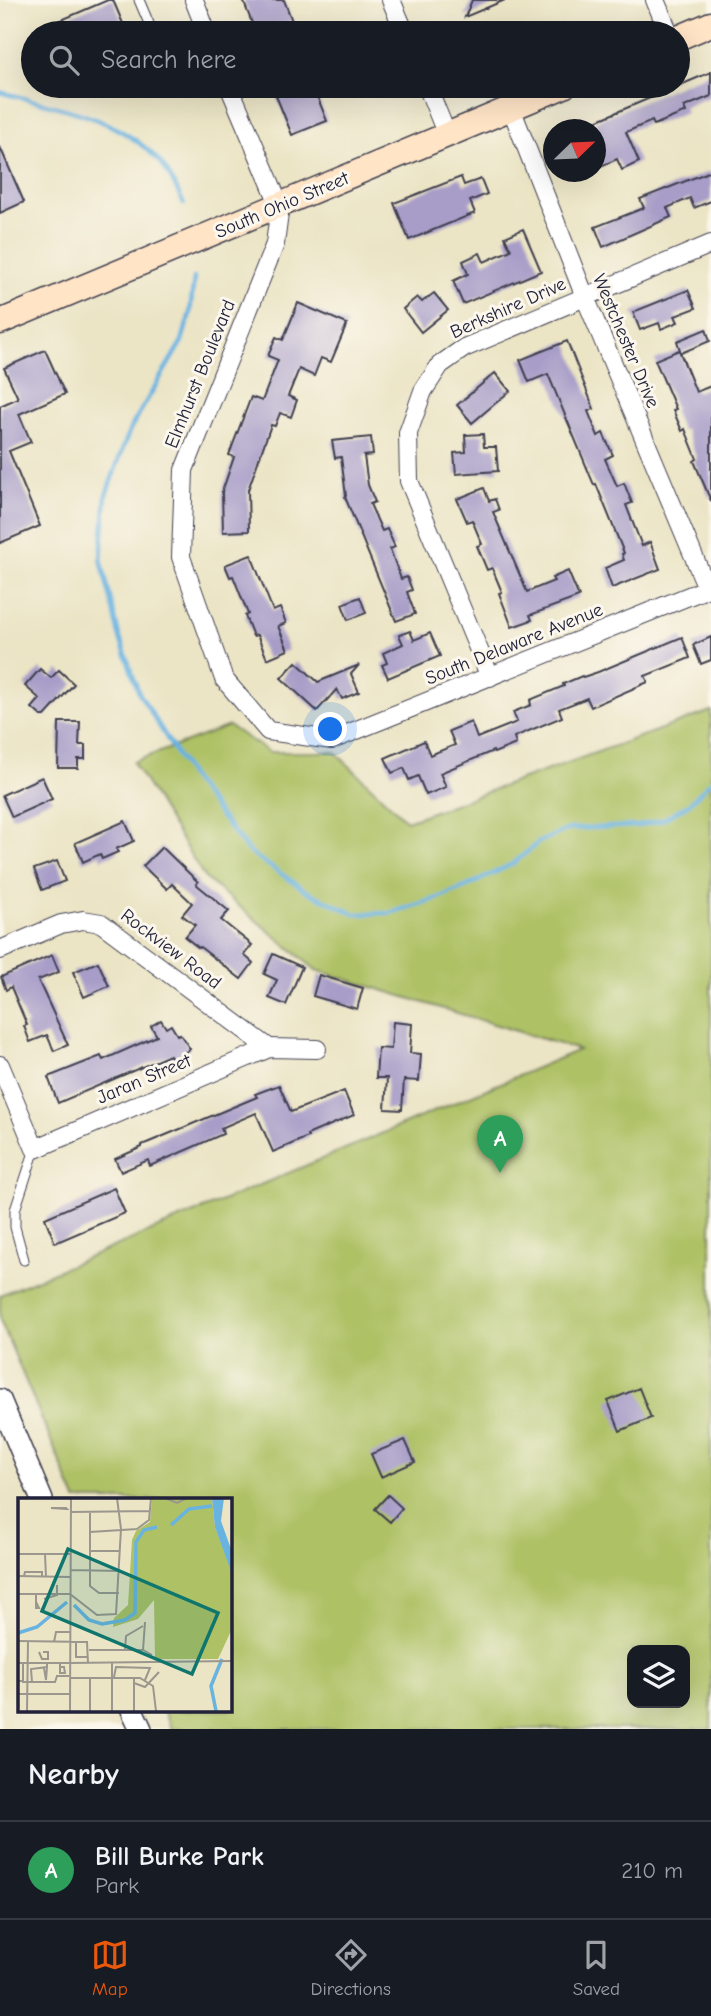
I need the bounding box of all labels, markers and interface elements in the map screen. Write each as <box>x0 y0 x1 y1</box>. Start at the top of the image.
search box <box>21 21 690 98</box>
icon: search <box>45 41 83 79</box>
text: Search here <box>101 45 236 75</box>
north arrow <box>543 119 606 182</box>
street label: South Ohio Street <box>212 167 353 243</box>
street label: Westchester Drive <box>588 271 664 411</box>
street label: Berkshire Drive <box>447 273 569 343</box>
street label: Elmhurst Boulevard <box>160 297 240 451</box>
street label: South Delaware Avenue <box>422 598 606 690</box>
your location <box>313 712 347 746</box>
street label: Rockview Road <box>116 904 226 994</box>
street label: Jaran Street <box>94 1049 195 1109</box>
pin: A <box>477 1115 523 1173</box>
inset map <box>18 1498 231 1712</box>
map controls <box>627 1645 690 1708</box>
button: layers <box>627 1645 690 1708</box>
text: Nearby <box>28 1757 119 1792</box>
text: Bill Burke Park <box>95 1842 264 1872</box>
text: A <box>45 1857 57 1884</box>
text: 210 m <box>621 1857 683 1884</box>
text: Park <box>95 1872 139 1899</box>
tab: Map <box>91 1936 129 2000</box>
tab: Directions <box>311 1936 391 2000</box>
tab: Saved <box>573 1936 620 2000</box>

